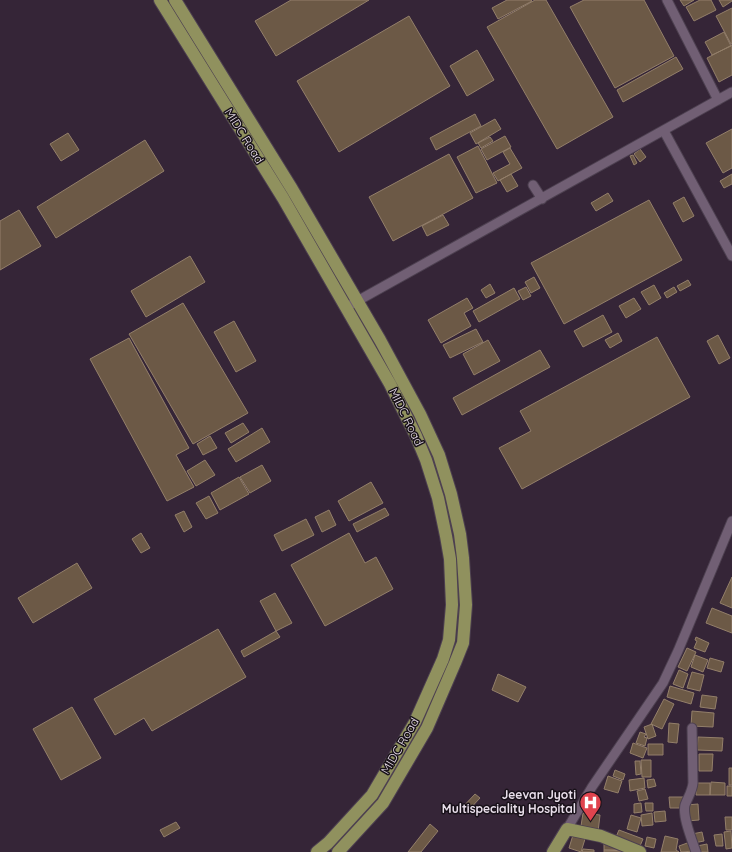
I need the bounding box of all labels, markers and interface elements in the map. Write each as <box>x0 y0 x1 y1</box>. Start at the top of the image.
street label: MIDC Road <box>222 105 267 166</box>
street label: MIDC Road <box>386 385 427 448</box>
street label: MIDC Road <box>377 715 422 777</box>
place label: Jeevan Jyoti Multispeciality Hospital <box>442 787 576 816</box>
hospital icon: Jeevan Jyoti Multispeciality Hospital <box>578 789 604 822</box>

